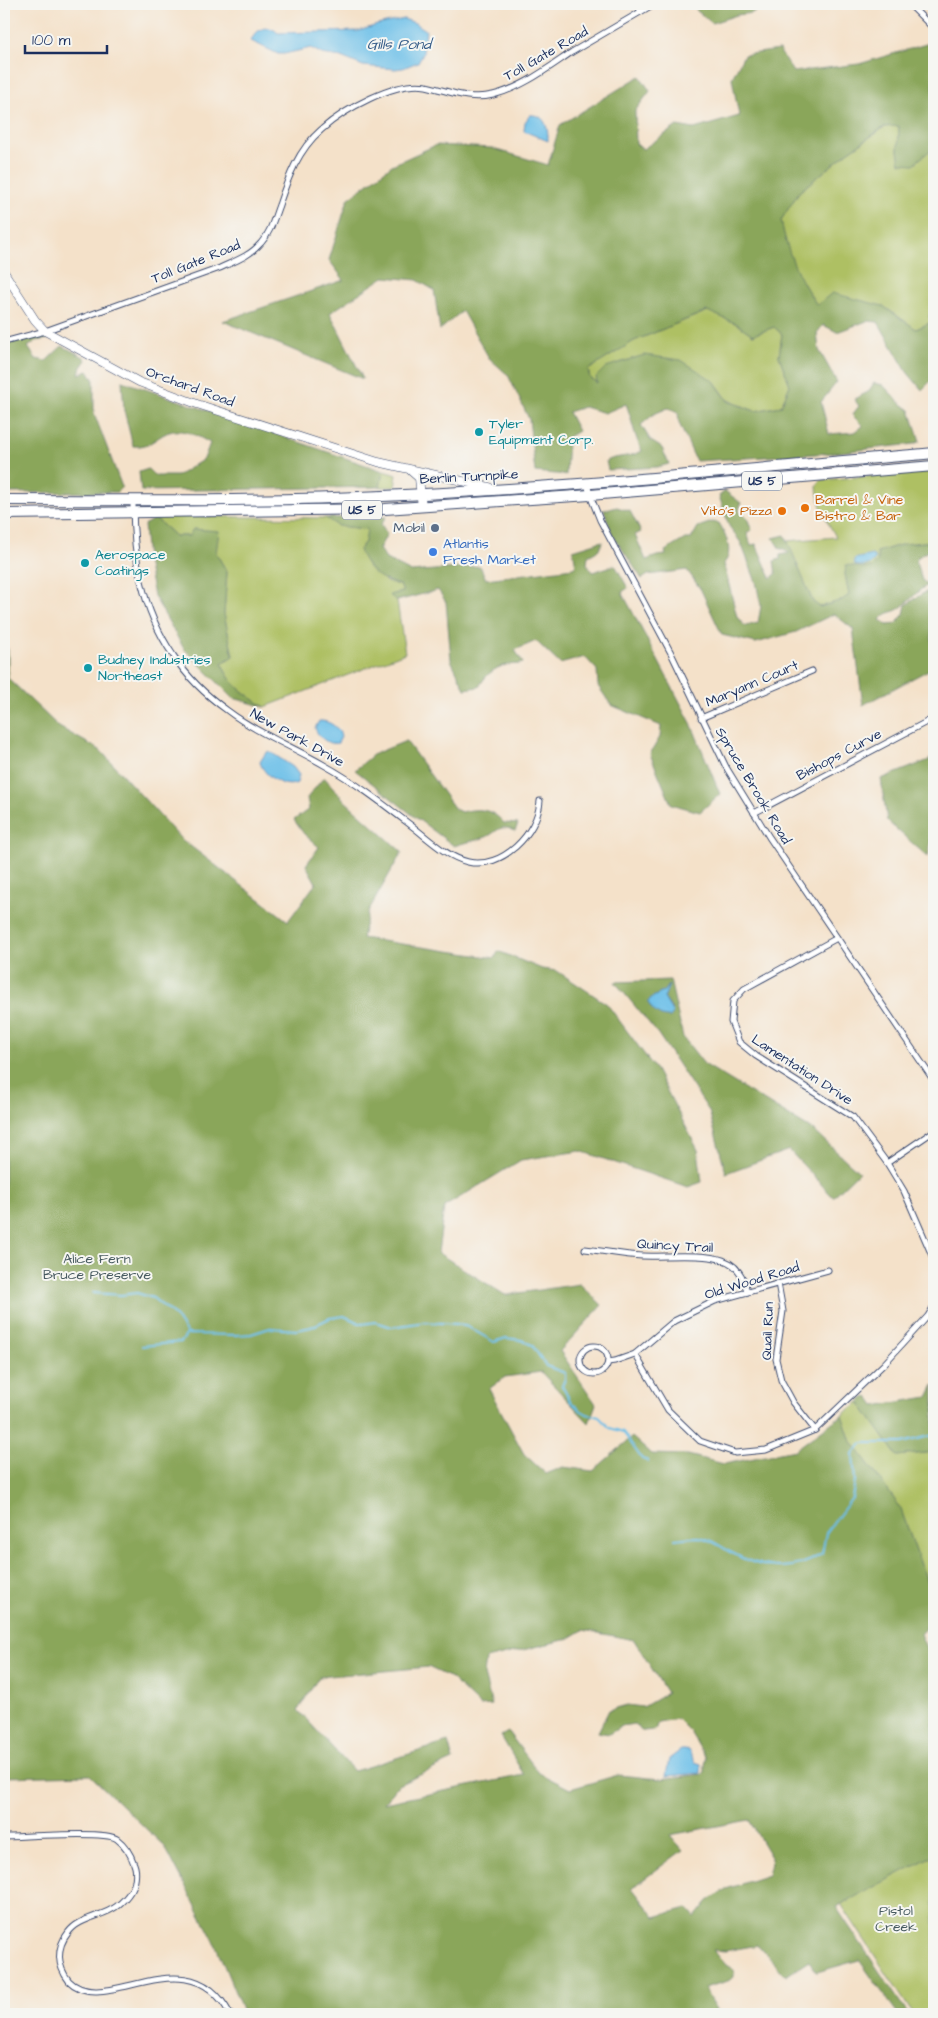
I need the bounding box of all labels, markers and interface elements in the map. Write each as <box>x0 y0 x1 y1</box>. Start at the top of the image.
scale bar <box>25 22 108 54</box>
street label: Toll Gate Road <box>500 22 592 86</box>
text: 100 m <box>32 30 71 51</box>
water label: Gills Pond <box>367 34 434 55</box>
street label: Toll Gate Road <box>148 235 244 289</box>
street label: Orchard Road <box>143 362 237 412</box>
place label: Tyler Equipment Corp. <box>489 414 594 450</box>
marker: Tyler Equipment Corp. <box>473 426 485 438</box>
street label: Berlin Turnpike <box>419 464 519 490</box>
road number: US 5 <box>742 472 782 491</box>
place label: Barrel & Vine Bistro & Bar <box>815 490 904 526</box>
road number: US 5 <box>342 500 382 520</box>
place label: Vito's Pizza <box>701 501 772 521</box>
marker: Barrel & Vine Bistro & Bar <box>799 502 811 514</box>
marker: Vito's Pizza <box>776 505 788 517</box>
place label: Mobil <box>393 518 425 538</box>
marker: Mobil <box>429 522 441 534</box>
place label: Atlantis Fresh Market <box>443 534 536 570</box>
place label: Aerospace Coatings <box>95 545 166 581</box>
marker: Atlantis Fresh Market <box>427 546 439 558</box>
marker: Aerospace Coatings <box>79 557 91 569</box>
place label: Budney Industries Northeast <box>98 650 211 686</box>
street label: Maryann Court <box>702 655 802 713</box>
marker: Budney Industries Northeast <box>82 662 94 674</box>
street label: New Park Drive <box>246 704 348 772</box>
street label: Spruce Brook Road <box>710 724 796 848</box>
street label: Bishops Curve <box>793 724 886 786</box>
street label: Lamentation Drive <box>747 1030 857 1111</box>
street label: Quincy Trail <box>636 1234 714 1258</box>
park label: Alice Fern Bruce Preserve <box>43 1249 152 1285</box>
street label: Old Wood Road <box>702 1257 802 1305</box>
street label: Quail Run <box>757 1302 779 1360</box>
park label: Pistol Creek <box>875 1901 917 1937</box>

